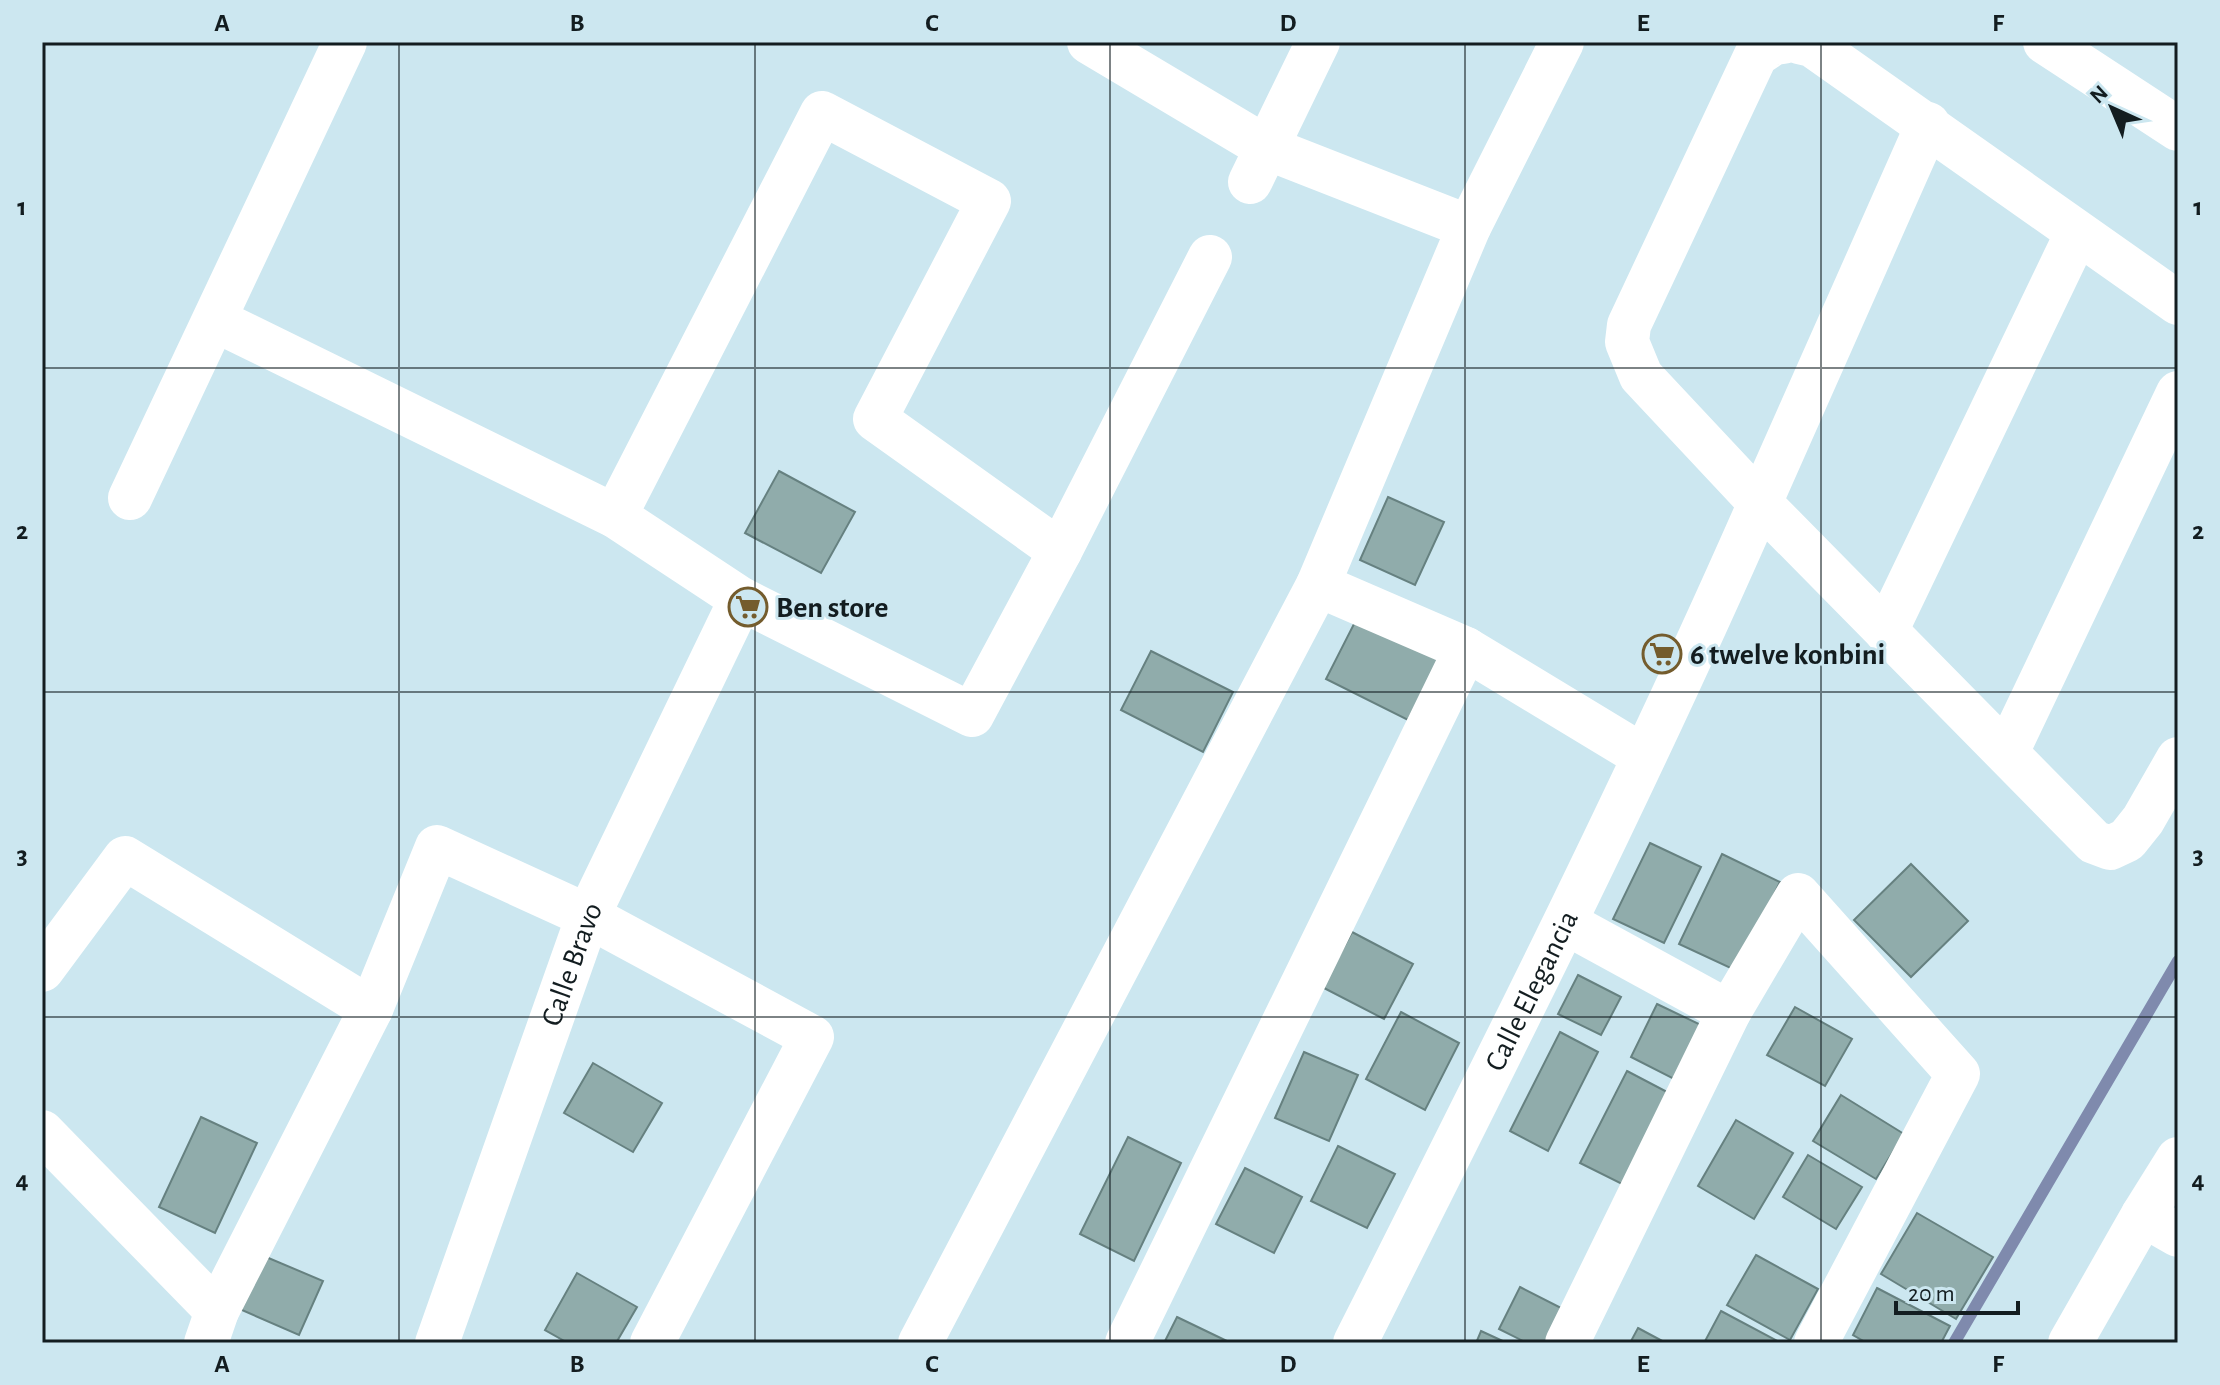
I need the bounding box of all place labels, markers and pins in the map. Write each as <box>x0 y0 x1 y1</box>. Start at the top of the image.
supermarket icon: Ben store <box>727 586 769 628</box>
place label: Ben store <box>776 593 888 623</box>
supermarket icon: 6 twelve konbini <box>1641 633 1683 675</box>
place label: 6 twelve konbini <box>1690 640 1885 670</box>

